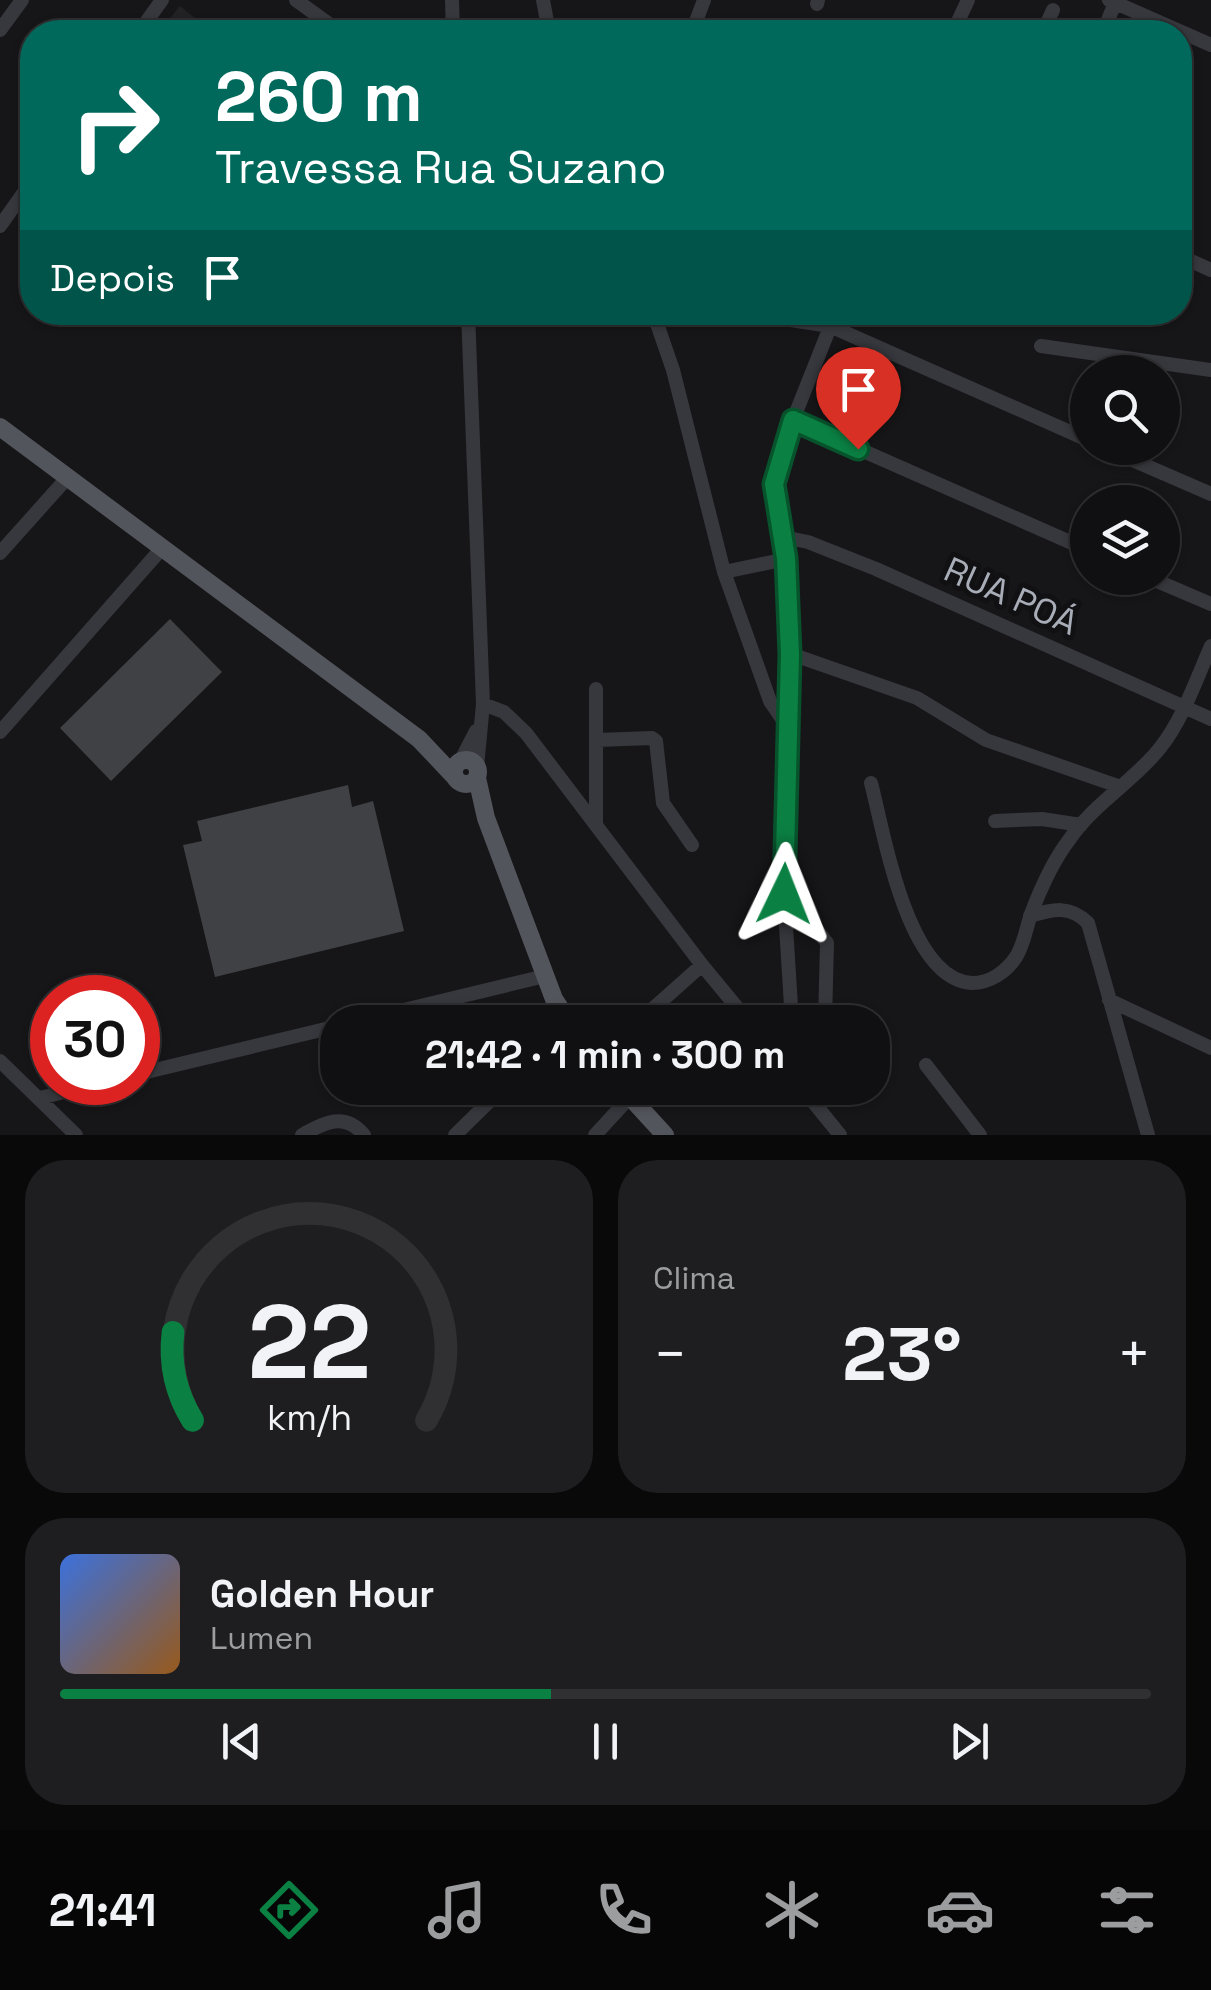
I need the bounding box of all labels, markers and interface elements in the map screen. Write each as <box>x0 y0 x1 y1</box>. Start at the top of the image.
text: 260 m <box>215 52 423 141</box>
icon: right <box>50 60 180 190</box>
text: Travessa Rua Suzano <box>215 139 667 196</box>
icon: arrive <box>195 250 250 305</box>
text: Depois <box>50 254 175 302</box>
pin <box>816 347 901 450</box>
map controls <box>1070 355 1180 595</box>
button: search <box>1070 355 1180 465</box>
icon: arrive <box>831 362 886 417</box>
button: layers <box>1070 485 1180 595</box>
street label: RUA POÁ <box>937 547 1085 645</box>
position arrow <box>732 842 836 946</box>
speed limit sign: 30 <box>30 975 160 1105</box>
text: 21:42 · 1 min · 300 m <box>425 1031 785 1079</box>
text: Clima <box>653 1258 735 1298</box>
text: 22 <box>247 1276 371 1408</box>
text: 23° <box>842 1306 962 1402</box>
text: − <box>653 1319 687 1389</box>
text: + <box>1117 1319 1151 1389</box>
text: km/h <box>266 1395 352 1440</box>
text: Golden Hour <box>210 1570 434 1618</box>
text: Lumen <box>210 1618 313 1658</box>
icon: previous <box>214 1714 269 1769</box>
icon: pause <box>578 1714 633 1769</box>
icon: next <box>942 1714 997 1769</box>
icon: directions <box>254 1875 324 1945</box>
icon: music <box>422 1875 492 1945</box>
icon: phone <box>589 1875 659 1945</box>
icon: climate <box>757 1875 827 1945</box>
icon: car <box>925 1875 995 1945</box>
icon: filters <box>1092 1875 1162 1945</box>
text: 21:41 <box>49 1882 157 1939</box>

